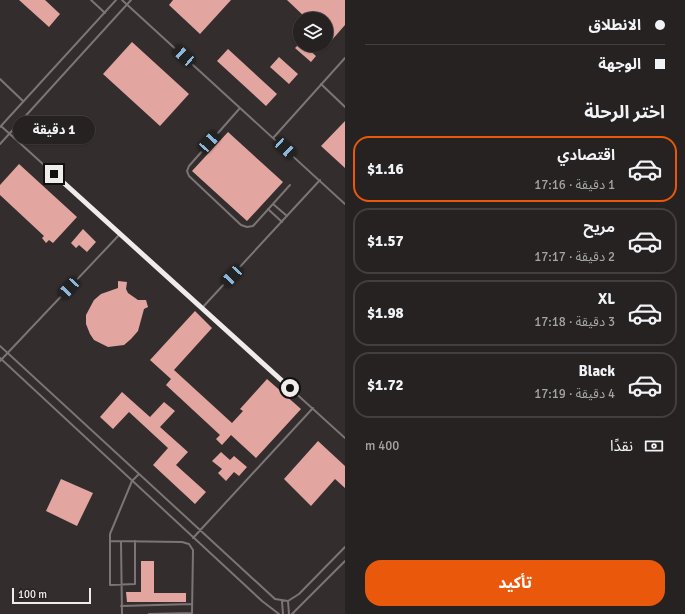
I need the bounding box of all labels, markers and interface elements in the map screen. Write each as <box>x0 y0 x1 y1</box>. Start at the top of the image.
map controls <box>293 12 333 52</box>
button: layers <box>293 12 333 52</box>
text: الانطلاق <box>589 16 641 34</box>
car <box>171 44 197 68</box>
text: الوجهة <box>598 55 641 73</box>
text: اختر الرحلة <box>584 101 665 123</box>
callout: 1 دقيقة <box>13 116 95 144</box>
text: 1 دقيقة <box>33 122 75 138</box>
car <box>197 129 221 155</box>
car <box>272 135 298 161</box>
text: اقتصادي <box>557 146 615 164</box>
icon: car <box>627 151 663 187</box>
text: $1.16 <box>367 160 404 178</box>
route end <box>45 165 63 183</box>
text: 1 دقيقة · 17:16 <box>534 177 615 193</box>
text: مريح <box>583 218 615 236</box>
icon: car <box>627 223 663 259</box>
text: $1.57 <box>367 232 404 250</box>
text: 2 دقيقة · 17:17 <box>534 249 615 265</box>
car <box>219 263 245 289</box>
car <box>56 275 82 301</box>
text: XL <box>598 290 615 308</box>
icon: car <box>627 295 663 331</box>
text: $1.98 <box>367 304 404 322</box>
text: 3 دقيقة · 17:18 <box>534 314 615 330</box>
text: Black <box>578 362 615 380</box>
icon: car <box>627 367 663 403</box>
text: $1.72 <box>367 376 404 394</box>
route start <box>281 379 299 397</box>
text: 4 دقيقة · 17:19 <box>534 386 615 402</box>
icon: cash <box>643 435 665 457</box>
text: نقدًا <box>610 437 633 455</box>
text: 400 m <box>365 438 399 454</box>
button: تأكيد <box>365 560 665 606</box>
scale bar <box>12 586 91 605</box>
text: 100 m <box>18 588 47 601</box>

